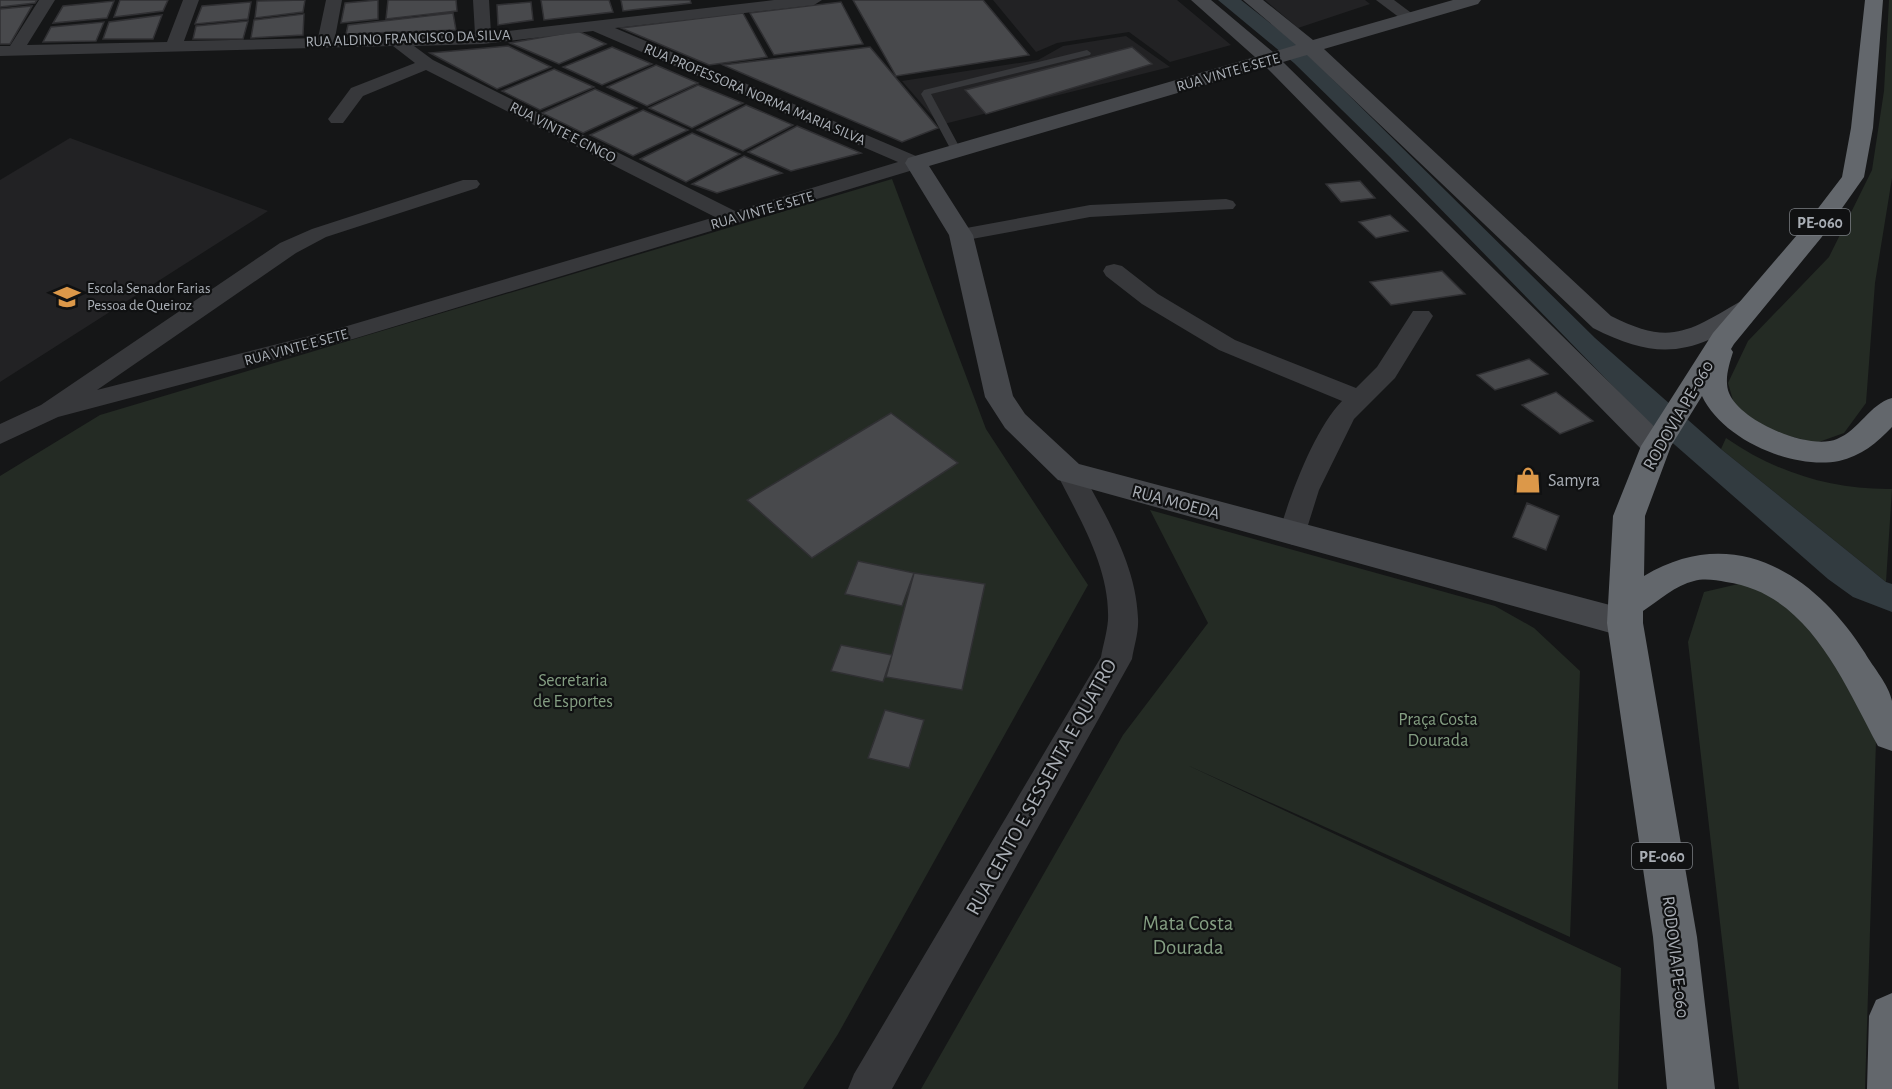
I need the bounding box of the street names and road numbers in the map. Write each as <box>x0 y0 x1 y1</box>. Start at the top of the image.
street label: RUA ALDINO FRANCISCO DA SILVA <box>305 27 511 50</box>
street label: RUA PROFESSORA NORMA MARIA SILVA <box>642 41 868 148</box>
street label: RUA VINTE E SETE <box>1175 51 1281 94</box>
street label: RUA VINTE E CINCO <box>507 99 618 166</box>
street label: RUA VINTE E SETE <box>709 189 815 232</box>
road number: PE-060 <box>1790 209 1850 235</box>
street label: RUA VINTE E SETE <box>243 326 349 369</box>
street label: RODOVIA PE-060 <box>1640 358 1717 473</box>
street label: RUA MOEDA <box>1130 483 1222 523</box>
street label: RUA CENTO E SESSENTA E QUATRO <box>962 656 1121 919</box>
road number: PE-060 <box>1632 843 1692 869</box>
street label: RODOVIA PE-060 <box>1659 895 1691 1019</box>

